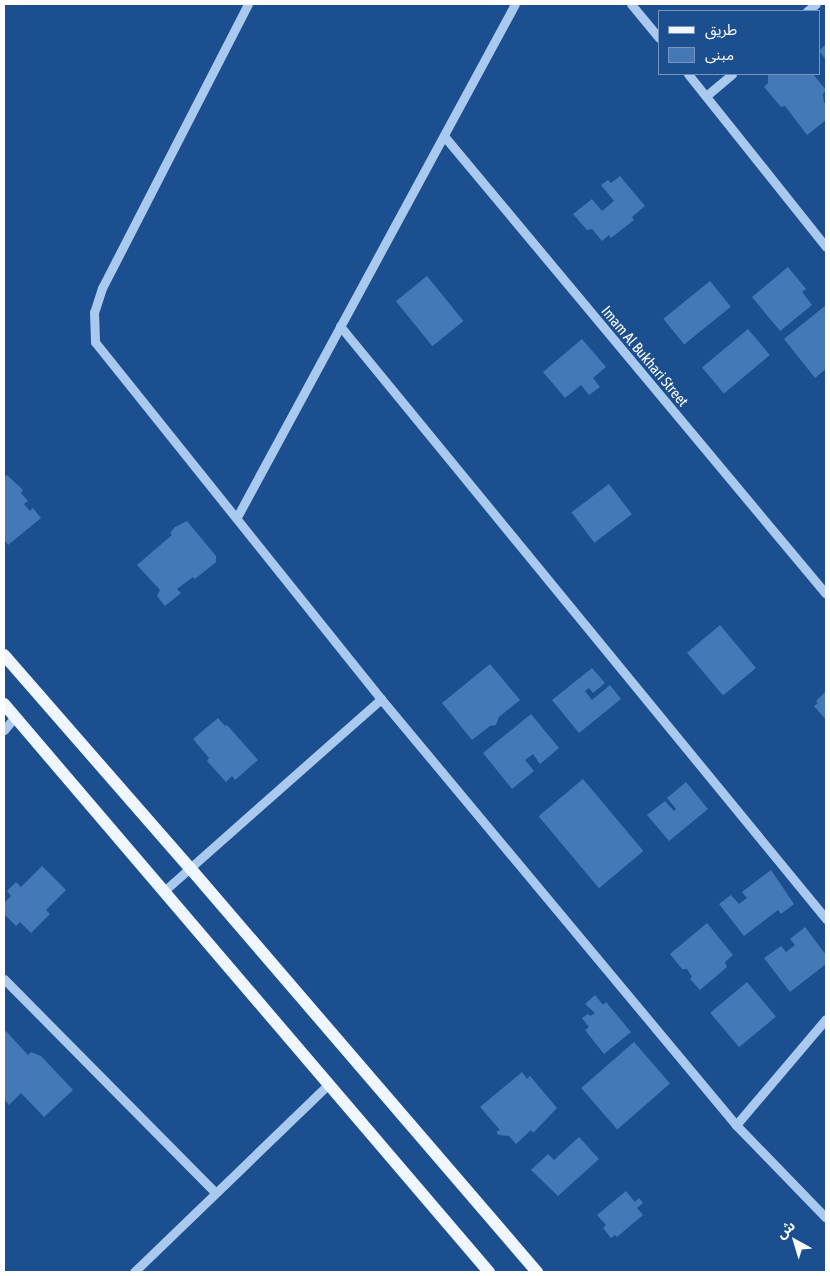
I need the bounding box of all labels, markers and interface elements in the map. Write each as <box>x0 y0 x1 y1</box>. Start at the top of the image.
legend <box>658 10 820 75</box>
text: طريق <box>705 21 737 38</box>
text: مبنى <box>705 46 734 63</box>
street label: Imam Al Bukhari Street <box>598 302 692 410</box>
north arrow <box>770 1216 820 1266</box>
text: ش <box>773 1217 798 1242</box>

